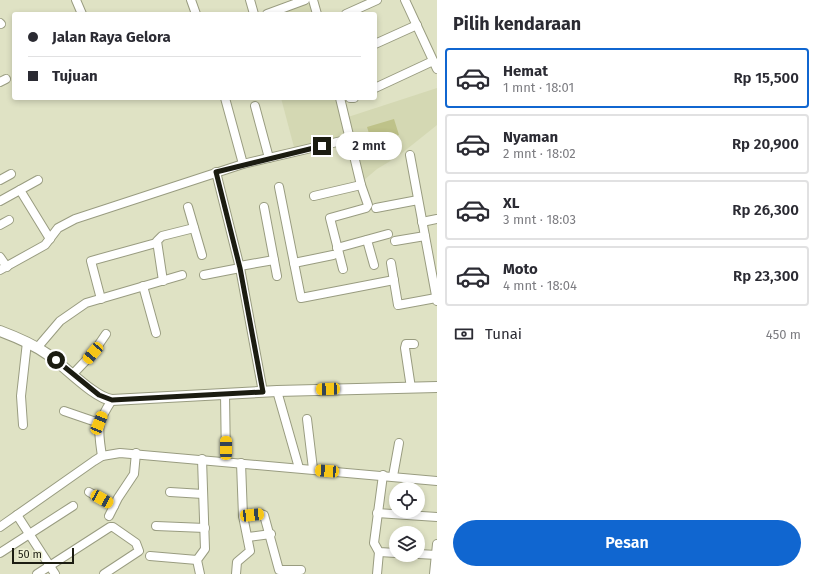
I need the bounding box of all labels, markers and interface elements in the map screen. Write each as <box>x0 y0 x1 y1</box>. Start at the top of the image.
text: Pilih kendaraan <box>453 13 581 35</box>
text: Jalan Raya Gelora <box>52 28 171 46</box>
icon: car <box>455 60 491 96</box>
text: Hemat <box>503 62 548 80</box>
text: Tujuan <box>52 67 98 85</box>
text: Rp 15,500 <box>733 69 799 87</box>
text: 1 mnt · 18:01 <box>503 80 574 95</box>
icon: car <box>455 126 491 162</box>
text: Nyaman <box>503 128 558 146</box>
callout: 2 mnt <box>336 132 402 160</box>
text: Rp 20,900 <box>732 135 799 153</box>
route end <box>313 137 331 155</box>
text: 2 mnt <box>352 138 386 153</box>
text: 2 mnt · 18:02 <box>503 146 576 161</box>
icon: car <box>455 192 491 228</box>
text: XL <box>503 194 519 212</box>
text: Rp 26,300 <box>732 201 799 219</box>
text: 3 mnt · 18:03 <box>503 212 576 227</box>
icon: car <box>455 258 491 294</box>
text: Moto <box>503 260 538 278</box>
text: Rp 23,300 <box>733 267 799 285</box>
text: 4 mnt · 18:04 <box>503 278 577 293</box>
icon: cash <box>453 323 475 345</box>
text: Tunai <box>485 325 522 343</box>
text: 450 m <box>766 327 801 342</box>
car <box>81 340 105 366</box>
route start <box>47 351 65 369</box>
car <box>316 383 340 395</box>
car <box>89 410 109 436</box>
car <box>220 436 232 460</box>
car <box>315 464 339 478</box>
map controls <box>389 482 425 562</box>
button: locate <box>389 482 425 518</box>
car <box>89 488 115 510</box>
car <box>239 508 265 522</box>
button: Pesan <box>453 520 801 566</box>
button: layers <box>389 526 425 562</box>
scale bar <box>12 546 74 565</box>
text: 50 m <box>18 548 42 561</box>

